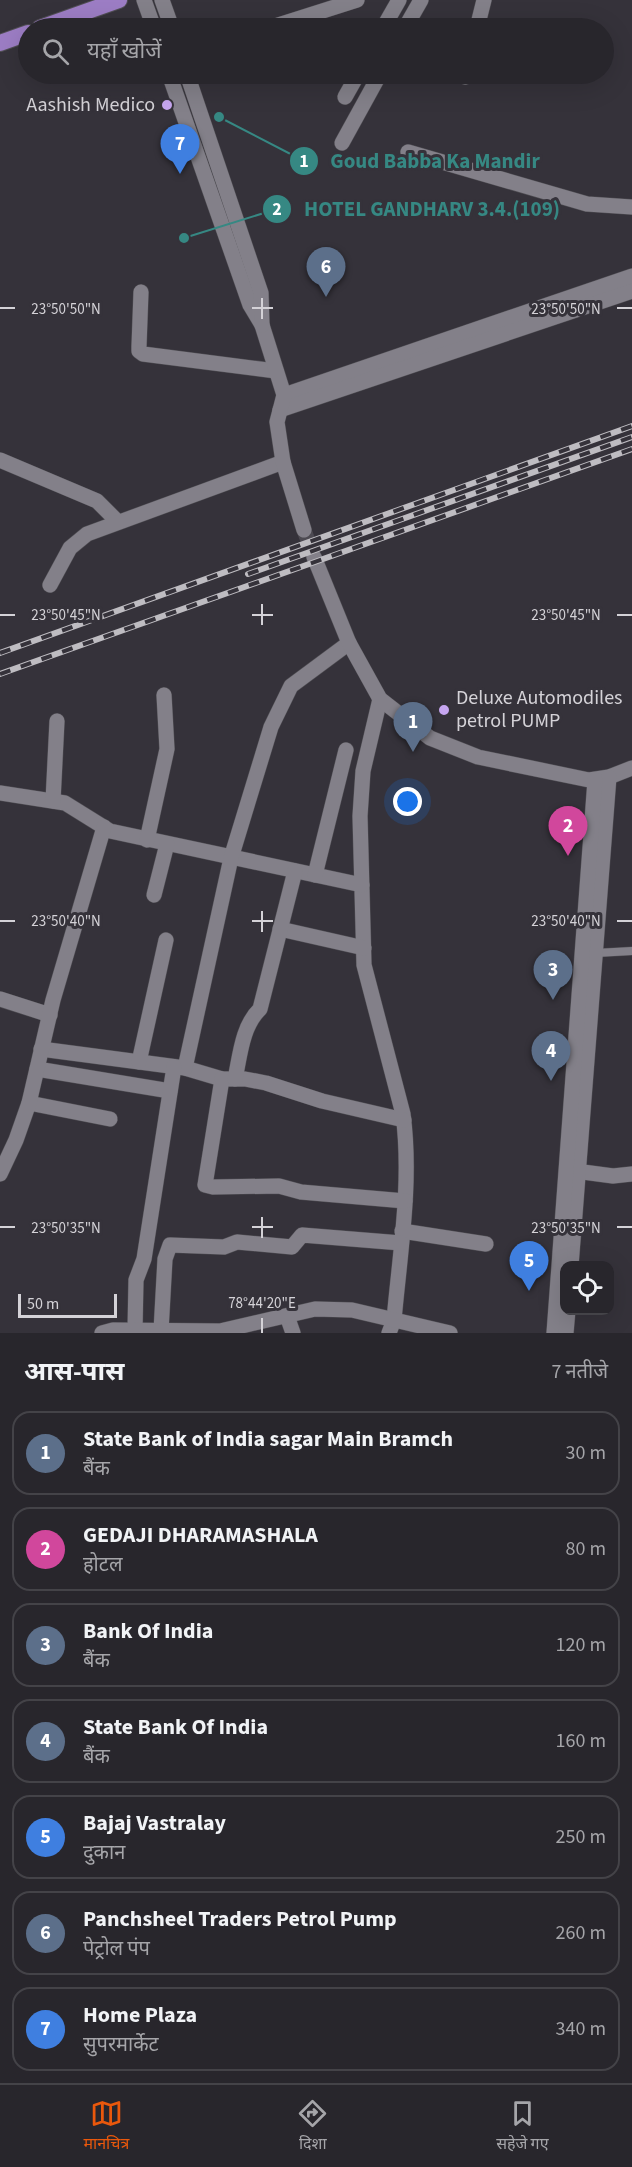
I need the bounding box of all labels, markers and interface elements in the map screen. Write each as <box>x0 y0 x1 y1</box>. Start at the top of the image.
search box <box>18 18 614 84</box>
icon: search <box>39 35 72 68</box>
text: यहाँ खोजें <box>87 35 162 67</box>
place label: Aashish Medico <box>26 91 155 119</box>
marker: Aashish Medico <box>160 98 174 112</box>
pin: 7 <box>160 124 200 174</box>
callout: Goud Babba Ka Mandir <box>289 141 552 180</box>
text: Goud Babba Ka Mandir <box>330 146 540 176</box>
text: 1 <box>299 149 309 174</box>
callout: HOTEL GANDHARV 3.4.(109) <box>262 190 572 229</box>
text: HOTEL GANDHARV 3.4.(109) <box>304 194 560 224</box>
text: 2 <box>272 197 282 222</box>
pin: 6 <box>306 248 346 297</box>
text: 23°50'50"N <box>31 299 101 320</box>
text: 23°50'50"N <box>531 299 601 320</box>
text: 23°50'45"N <box>31 605 101 626</box>
text: 23°50'45"N <box>531 605 601 626</box>
place label: Deluxe Automodiles petrol PUMP <box>456 684 622 735</box>
pin: 1 <box>394 702 432 752</box>
marker: Deluxe Automodiles petrol PUMP <box>437 703 451 717</box>
your location <box>393 787 422 816</box>
pin: 2 <box>548 806 588 856</box>
text: 23°50'40"N <box>31 911 101 932</box>
text: 23°50'40"N <box>531 911 601 932</box>
pin: 3 <box>534 950 572 1000</box>
pin: 4 <box>532 1032 570 1081</box>
text: 23°50'35"N <box>31 1218 101 1239</box>
text: 23°50'35"N <box>531 1218 601 1239</box>
pin: 5 <box>510 1242 548 1291</box>
map controls <box>560 1261 614 1315</box>
button: locate <box>560 1261 614 1315</box>
scale bar <box>18 1291 117 1318</box>
text: 50 m <box>27 1293 59 1315</box>
text: 78°44'20"E <box>228 1293 296 1314</box>
text: आस-पास <box>24 1353 124 1390</box>
text: 7 नतीजे <box>552 1358 608 1386</box>
text: State Bank of India sagar Main Bramch <box>83 1423 453 1455</box>
text: 1 <box>40 1439 51 1467</box>
text: 30 m <box>566 1439 606 1467</box>
text: बैंक <box>83 1455 110 1483</box>
text: GEDAJI DHARAMASHALA <box>83 1519 318 1551</box>
text: 2 <box>40 1535 51 1563</box>
text: 80 m <box>566 1535 606 1563</box>
text: होटल <box>83 1551 122 1579</box>
text: Bank Of India <box>83 1615 213 1647</box>
text: 3 <box>40 1631 51 1659</box>
text: 120 m <box>556 1631 606 1659</box>
text: बैंक <box>83 1647 110 1675</box>
text: State Bank Of India <box>83 1711 268 1743</box>
text: 4 <box>40 1727 51 1755</box>
text: 160 m <box>556 1727 606 1755</box>
text: बैंक <box>83 1743 110 1771</box>
text: Bajaj Vastralay <box>83 1807 226 1839</box>
text: 5 <box>40 1823 51 1851</box>
text: 250 m <box>556 1823 606 1851</box>
text: दुकान <box>83 1839 125 1867</box>
text: Panchsheel Traders Petrol Pump <box>83 1903 397 1935</box>
text: 6 <box>40 1919 51 1947</box>
text: 260 m <box>556 1919 606 1947</box>
text: पेट्रोल पंप <box>83 1935 150 1963</box>
text: Home Plaza <box>83 1999 197 2031</box>
text: 7 <box>40 2015 51 2043</box>
text: 340 m <box>556 2015 606 2043</box>
text: सुपरमार्केट <box>83 2031 159 2059</box>
tab: मानचित्र <box>84 2097 129 2156</box>
tab: दिशा <box>296 2097 329 2156</box>
tab: सहेजे गए <box>496 2097 548 2156</box>

